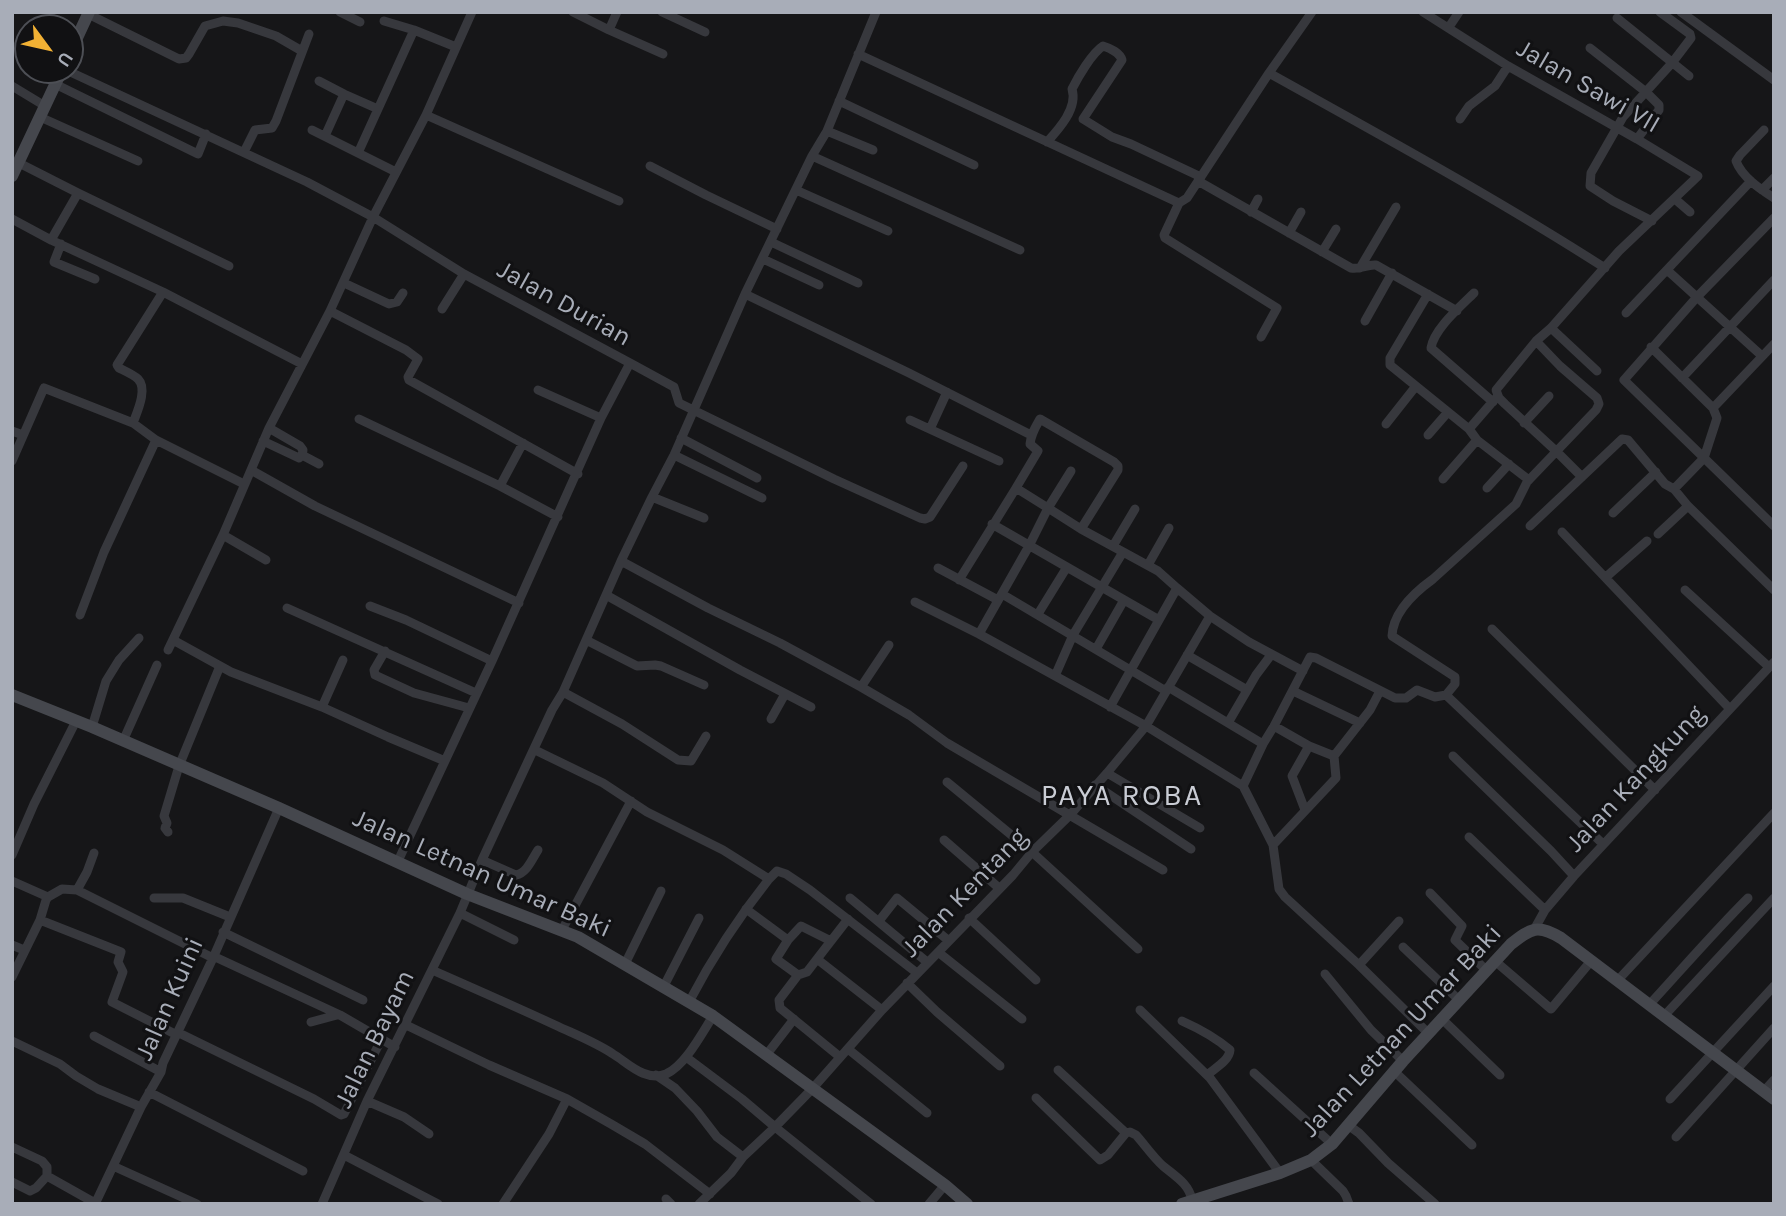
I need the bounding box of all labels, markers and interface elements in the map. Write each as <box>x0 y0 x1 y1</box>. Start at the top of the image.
north arrow <box>14 14 84 84</box>
street label: Jalan Sawi VII <box>1511 33 1665 141</box>
text: U <box>52 48 78 71</box>
street label: Jalan Durian <box>492 254 636 354</box>
street label: Jalan Kangkung <box>1560 699 1712 859</box>
district label: PAYA ROBA <box>1042 778 1202 814</box>
street label: Jalan Letnan Umar Baki <box>348 803 616 945</box>
street label: Jalan Kentang <box>896 822 1034 964</box>
street label: Jalan Letnan Umar Baki <box>1295 918 1509 1144</box>
street label: Jalan Kuini <box>129 933 211 1065</box>
street label: Jalan Bayam <box>328 965 422 1113</box>

